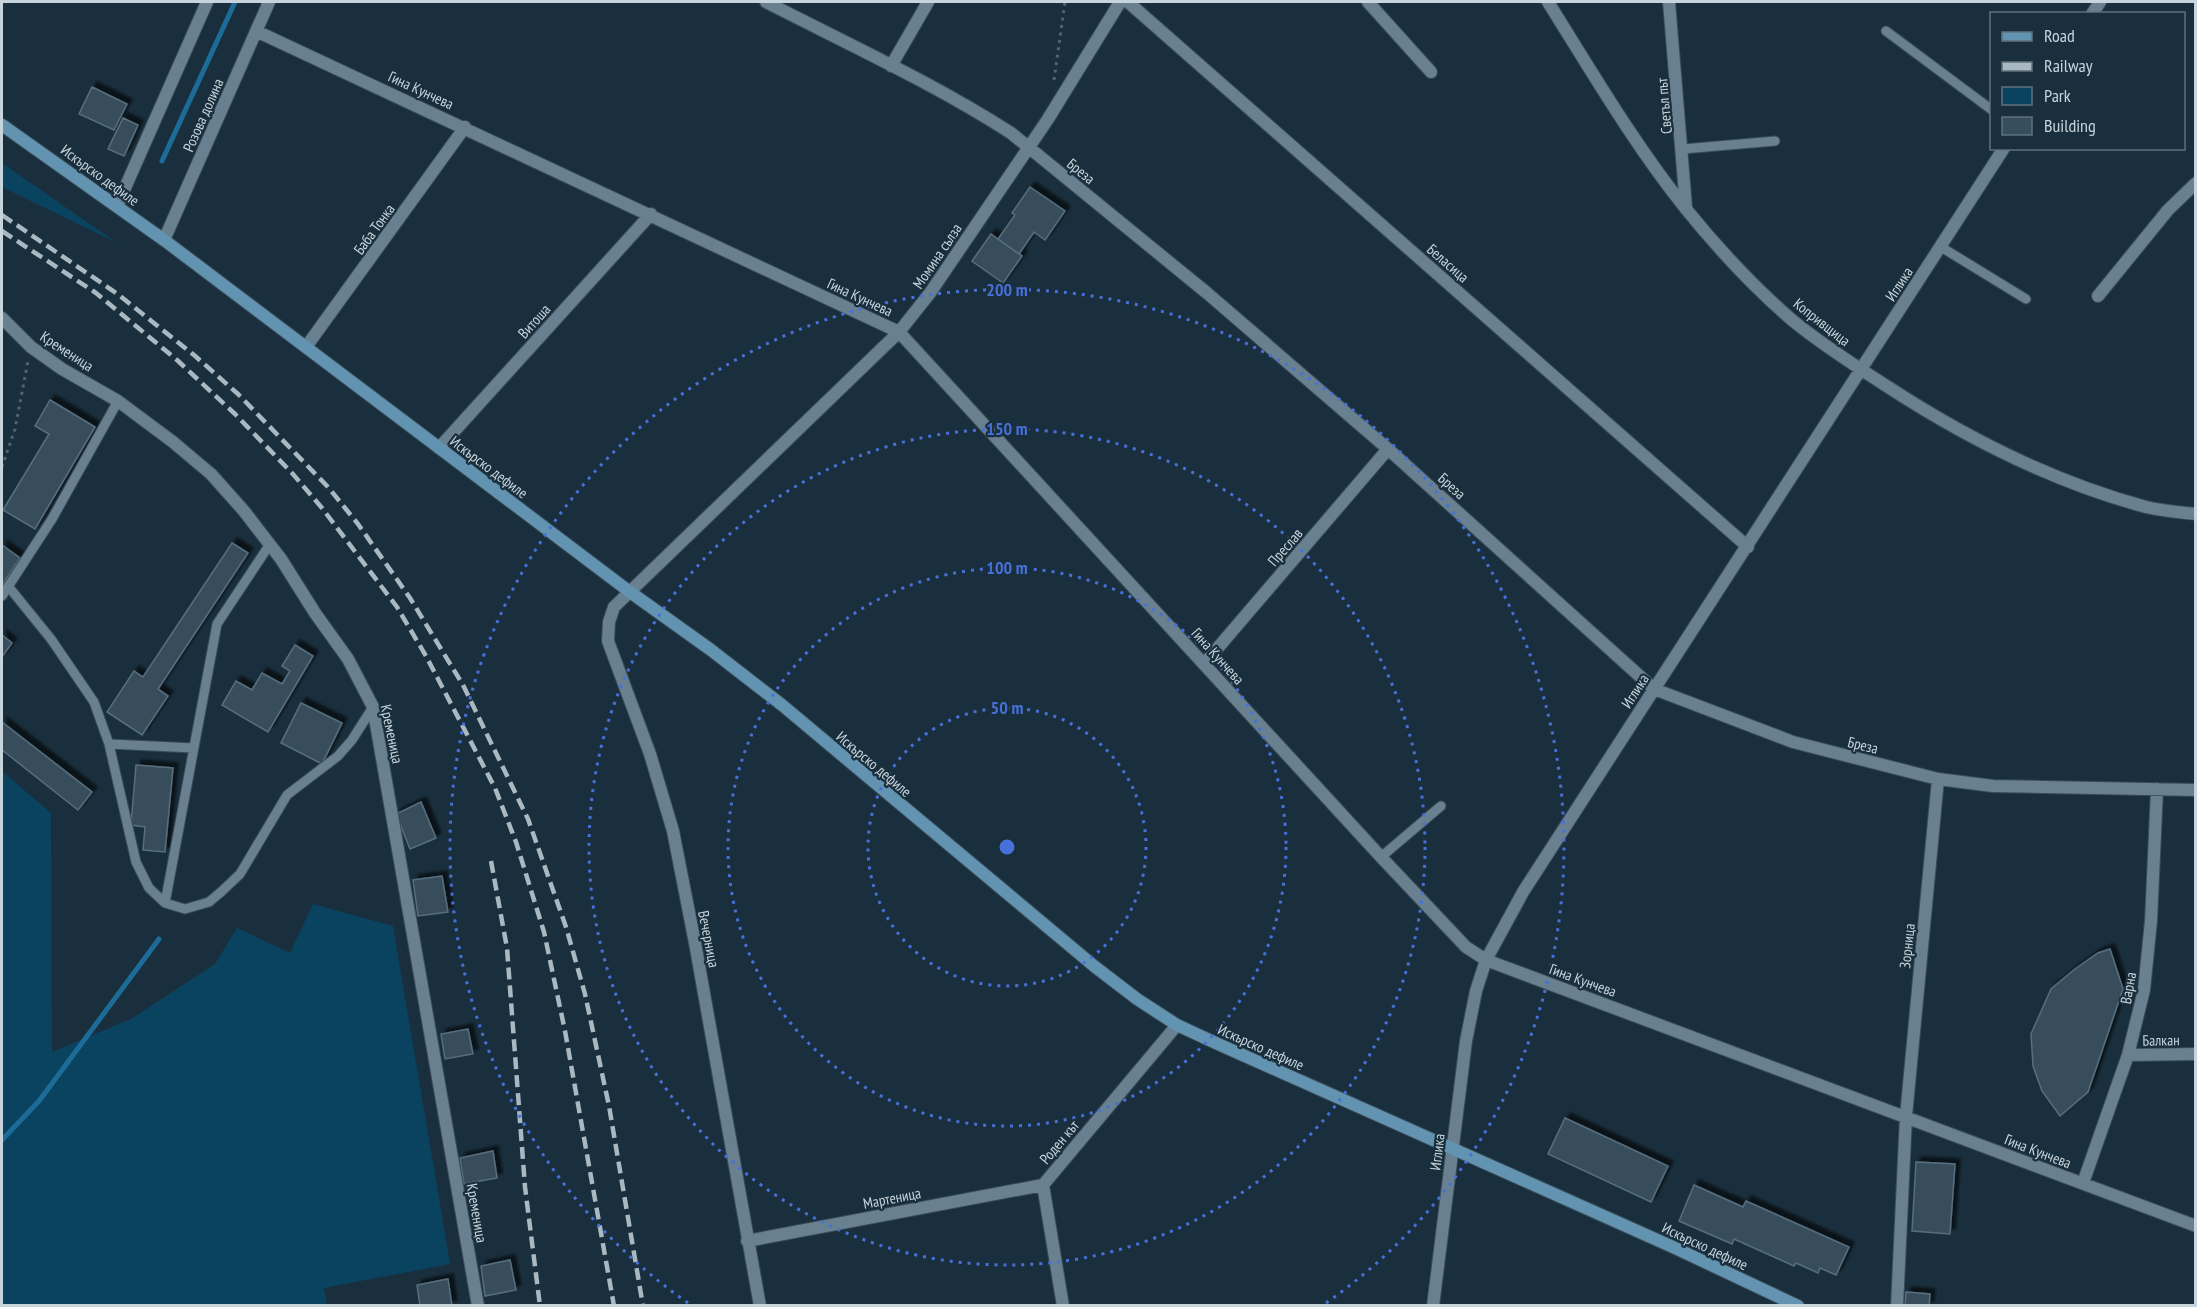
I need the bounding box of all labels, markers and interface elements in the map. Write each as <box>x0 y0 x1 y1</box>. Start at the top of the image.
legend <box>1990 12 2185 150</box>
text: Road <box>2044 24 2075 47</box>
text: Railway <box>2044 54 2093 77</box>
street label: Гина Кунчева <box>385 67 457 113</box>
street label: Розова долина <box>178 75 228 155</box>
street label: Светъл път <box>1652 77 1676 135</box>
text: Park <box>2044 84 2071 107</box>
text: Building <box>2044 114 2096 137</box>
street label: Искърско дефиле <box>57 140 143 210</box>
street label: Бреза <box>1063 154 1099 188</box>
street label: Баба Тонка <box>349 200 399 258</box>
street label: Момина сълза <box>908 220 966 292</box>
street label: Беласица <box>1423 240 1473 286</box>
street label: Иглика <box>1881 263 1917 305</box>
street label: Гина Кунчева <box>824 274 896 320</box>
text: 200 m <box>986 278 1028 301</box>
street label: Копривщица <box>1790 294 1854 350</box>
street label: Витоша <box>514 300 554 342</box>
street label: Кременица <box>37 327 97 375</box>
text: 150 m <box>986 417 1028 440</box>
street label: Искърско дефиле <box>446 432 532 502</box>
street label: Бреза <box>1434 469 1470 503</box>
street label: Преслав <box>1263 524 1307 570</box>
text: 100 m <box>986 556 1028 579</box>
street label: Гина Кунчева <box>1188 624 1248 688</box>
street label: Иглика <box>1617 670 1653 712</box>
text: 50 m <box>991 696 1023 719</box>
street label: Кременица <box>376 703 408 765</box>
street label: Искърско дефиле <box>832 727 916 801</box>
street label: Бреза <box>1846 732 1880 758</box>
centre of rings <box>997 837 1017 857</box>
street label: Вечерница <box>694 909 724 969</box>
street label: Зорница <box>1895 923 1919 969</box>
street label: Гина Кунчева <box>1547 959 1619 1001</box>
street label: Варна <box>2116 971 2140 1005</box>
street label: Искърско дефиле <box>1215 1020 1307 1074</box>
street label: Балкан <box>2142 1030 2180 1050</box>
street label: Роден кът <box>1035 1116 1083 1168</box>
street label: Гина Кунчева <box>2002 1130 2074 1172</box>
street label: Иглика <box>1425 1133 1449 1171</box>
street label: Кременица <box>462 1182 492 1244</box>
street label: Мартеница <box>861 1183 923 1213</box>
street label: Искърско дефиле <box>1659 1218 1751 1274</box>

